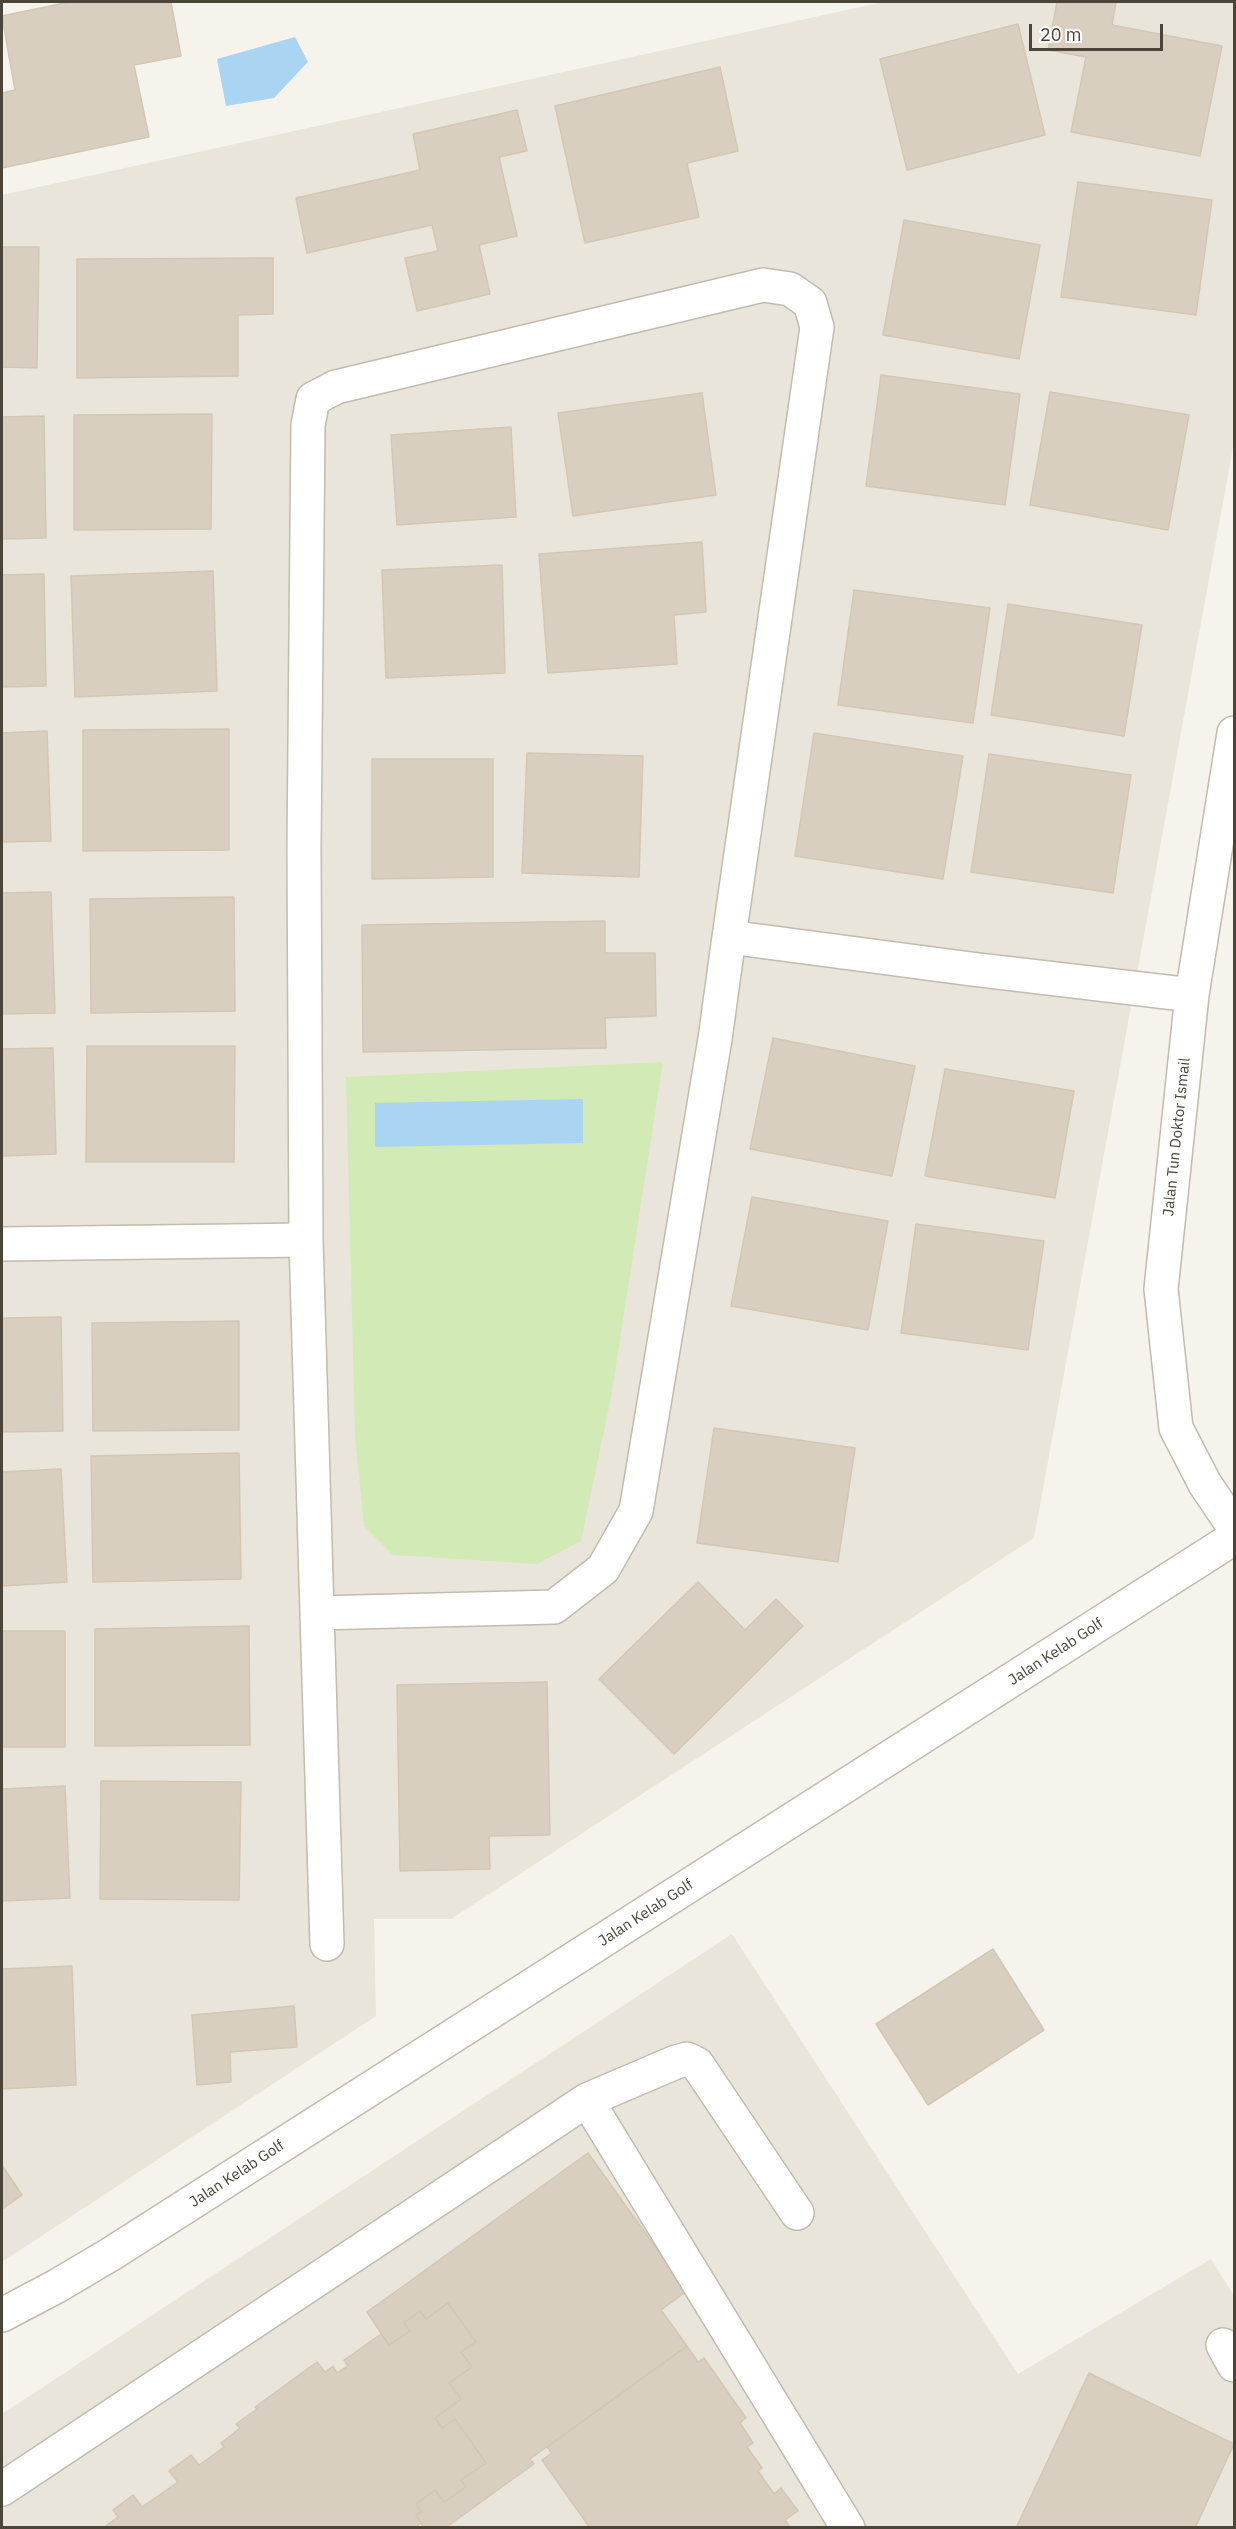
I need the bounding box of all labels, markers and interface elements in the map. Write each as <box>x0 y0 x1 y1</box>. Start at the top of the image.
scale bar <box>1032 12 1166 50</box>
text: 20 m <box>1040 23 1082 46</box>
street label: Jalan Tun Doktor Ismail <box>1160 1057 1194 1217</box>
street label: Jalan Kelab Golf <box>1005 1615 1107 1689</box>
street label: Jalan Kelab Golf <box>595 1876 697 1950</box>
street label: Jalan Kelab Golf <box>186 2137 288 2211</box>

